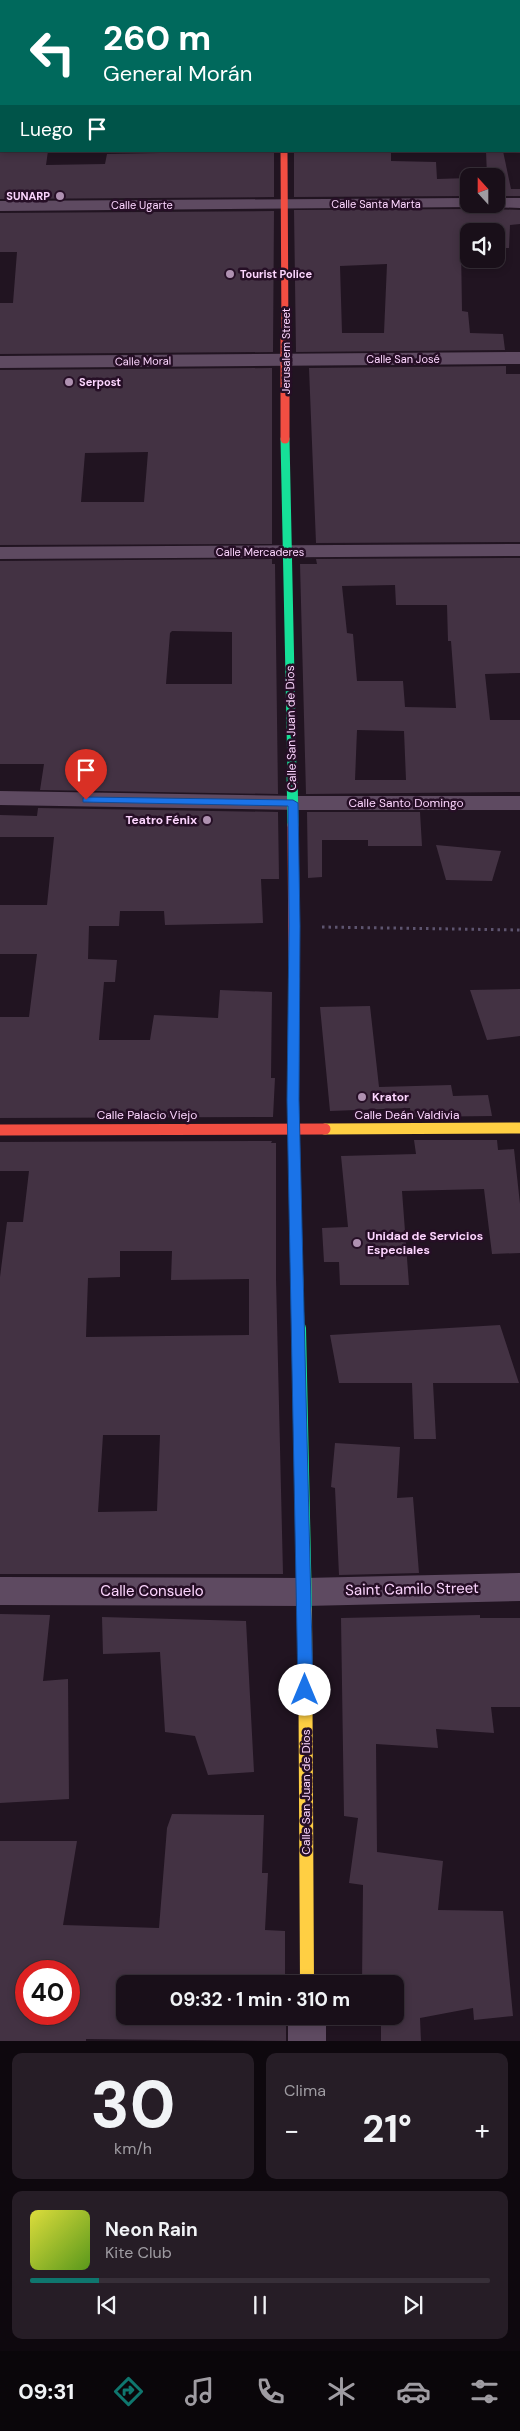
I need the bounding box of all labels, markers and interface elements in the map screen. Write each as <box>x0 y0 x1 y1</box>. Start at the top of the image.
text: 260 m <box>103 15 211 61</box>
icon: left <box>20 20 85 85</box>
text: General Morán <box>103 59 252 88</box>
icon: arrive <box>83 115 111 143</box>
text: Luego <box>20 117 73 142</box>
north arrow <box>460 168 505 212</box>
map controls <box>460 168 505 268</box>
place label: SUNARP <box>6 189 50 203</box>
marker: SUNARP <box>54 190 66 202</box>
street label: Calle Santa Marta <box>331 197 421 211</box>
street label: Calle Ugarte <box>111 198 173 212</box>
button: sound <box>460 223 505 268</box>
place label: Tourist Police <box>240 267 312 281</box>
marker: Tourist Police <box>224 268 236 280</box>
street label: Jerusalem Street <box>279 308 293 394</box>
street label: Calle San José <box>366 352 440 366</box>
street label: Calle Moral <box>115 354 171 368</box>
place label: Serpost <box>79 375 121 389</box>
marker: Serpost <box>63 376 75 388</box>
street label: Calle Mercaderes <box>216 545 304 559</box>
street label: Calle San Juan de Dios <box>282 665 300 791</box>
pin <box>65 749 107 800</box>
icon: arrive <box>72 756 100 784</box>
street label: Calle Santo Domingo <box>348 795 464 811</box>
place label: Teatro Fénix <box>125 812 197 828</box>
marker: Teatro Fénix <box>201 814 213 826</box>
place label: Krator <box>372 1089 409 1105</box>
marker: Krator <box>356 1091 368 1103</box>
street label: Calle Palacio Viejo <box>97 1107 197 1123</box>
street label: Calle Deán Valdivia <box>355 1107 459 1123</box>
place label: Unidad de Servicios Especiales <box>367 1228 483 1258</box>
marker: Unidad de Servicios Especiales <box>351 1237 363 1249</box>
street label: Saint Camilo Street <box>345 1578 479 1600</box>
street label: Calle Consuelo <box>100 1581 204 1601</box>
position arrow <box>278 1663 330 1715</box>
street label: Calle San Juan de Dios <box>298 1729 314 1855</box>
speed limit sign: 40 <box>15 1960 80 2025</box>
text: 09:32 · 1 min · 310 m <box>170 1987 350 2012</box>
text: 30 <box>91 2063 175 2147</box>
text: Clima <box>284 2080 326 2101</box>
text: 21° <box>362 2104 412 2154</box>
text: − <box>284 2112 299 2149</box>
text: + <box>475 2112 490 2149</box>
text: km/h <box>114 2138 152 2159</box>
text: Neon Rain <box>105 2217 198 2242</box>
text: Kite Club <box>105 2242 172 2263</box>
icon: previous <box>93 2291 121 2319</box>
icon: pause <box>246 2291 274 2319</box>
icon: next <box>399 2291 427 2319</box>
icon: directions <box>111 2374 146 2409</box>
icon: music <box>182 2374 217 2409</box>
icon: phone <box>253 2374 288 2409</box>
icon: climate <box>324 2374 359 2409</box>
icon: car <box>396 2374 431 2409</box>
icon: filters <box>467 2374 502 2409</box>
text: 09:31 <box>18 2377 74 2406</box>

